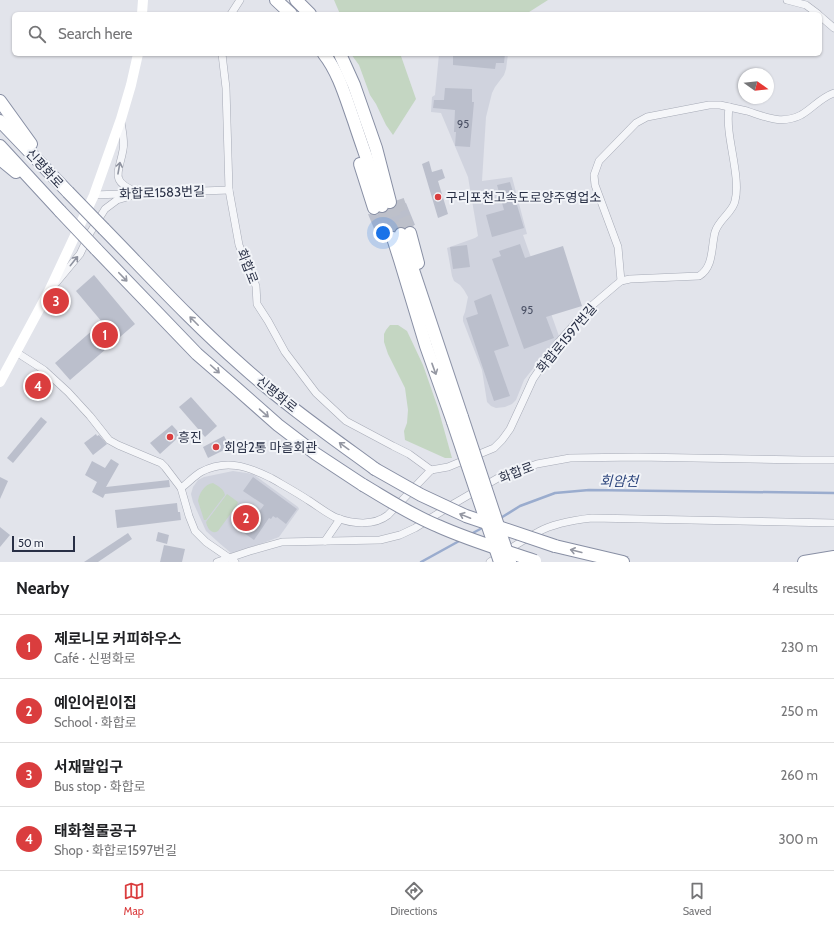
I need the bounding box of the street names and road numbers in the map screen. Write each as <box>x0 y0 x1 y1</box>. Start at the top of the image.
street label: 신평화로 <box>23 145 67 191</box>
street label: 화합로1583번길 <box>119 183 205 201</box>
street label: 화합로 <box>234 246 262 286</box>
street label: 화합로1597번길 <box>533 300 599 376</box>
street label: 신평화로 <box>253 373 301 415</box>
street label: 화합로 <box>496 458 536 486</box>

